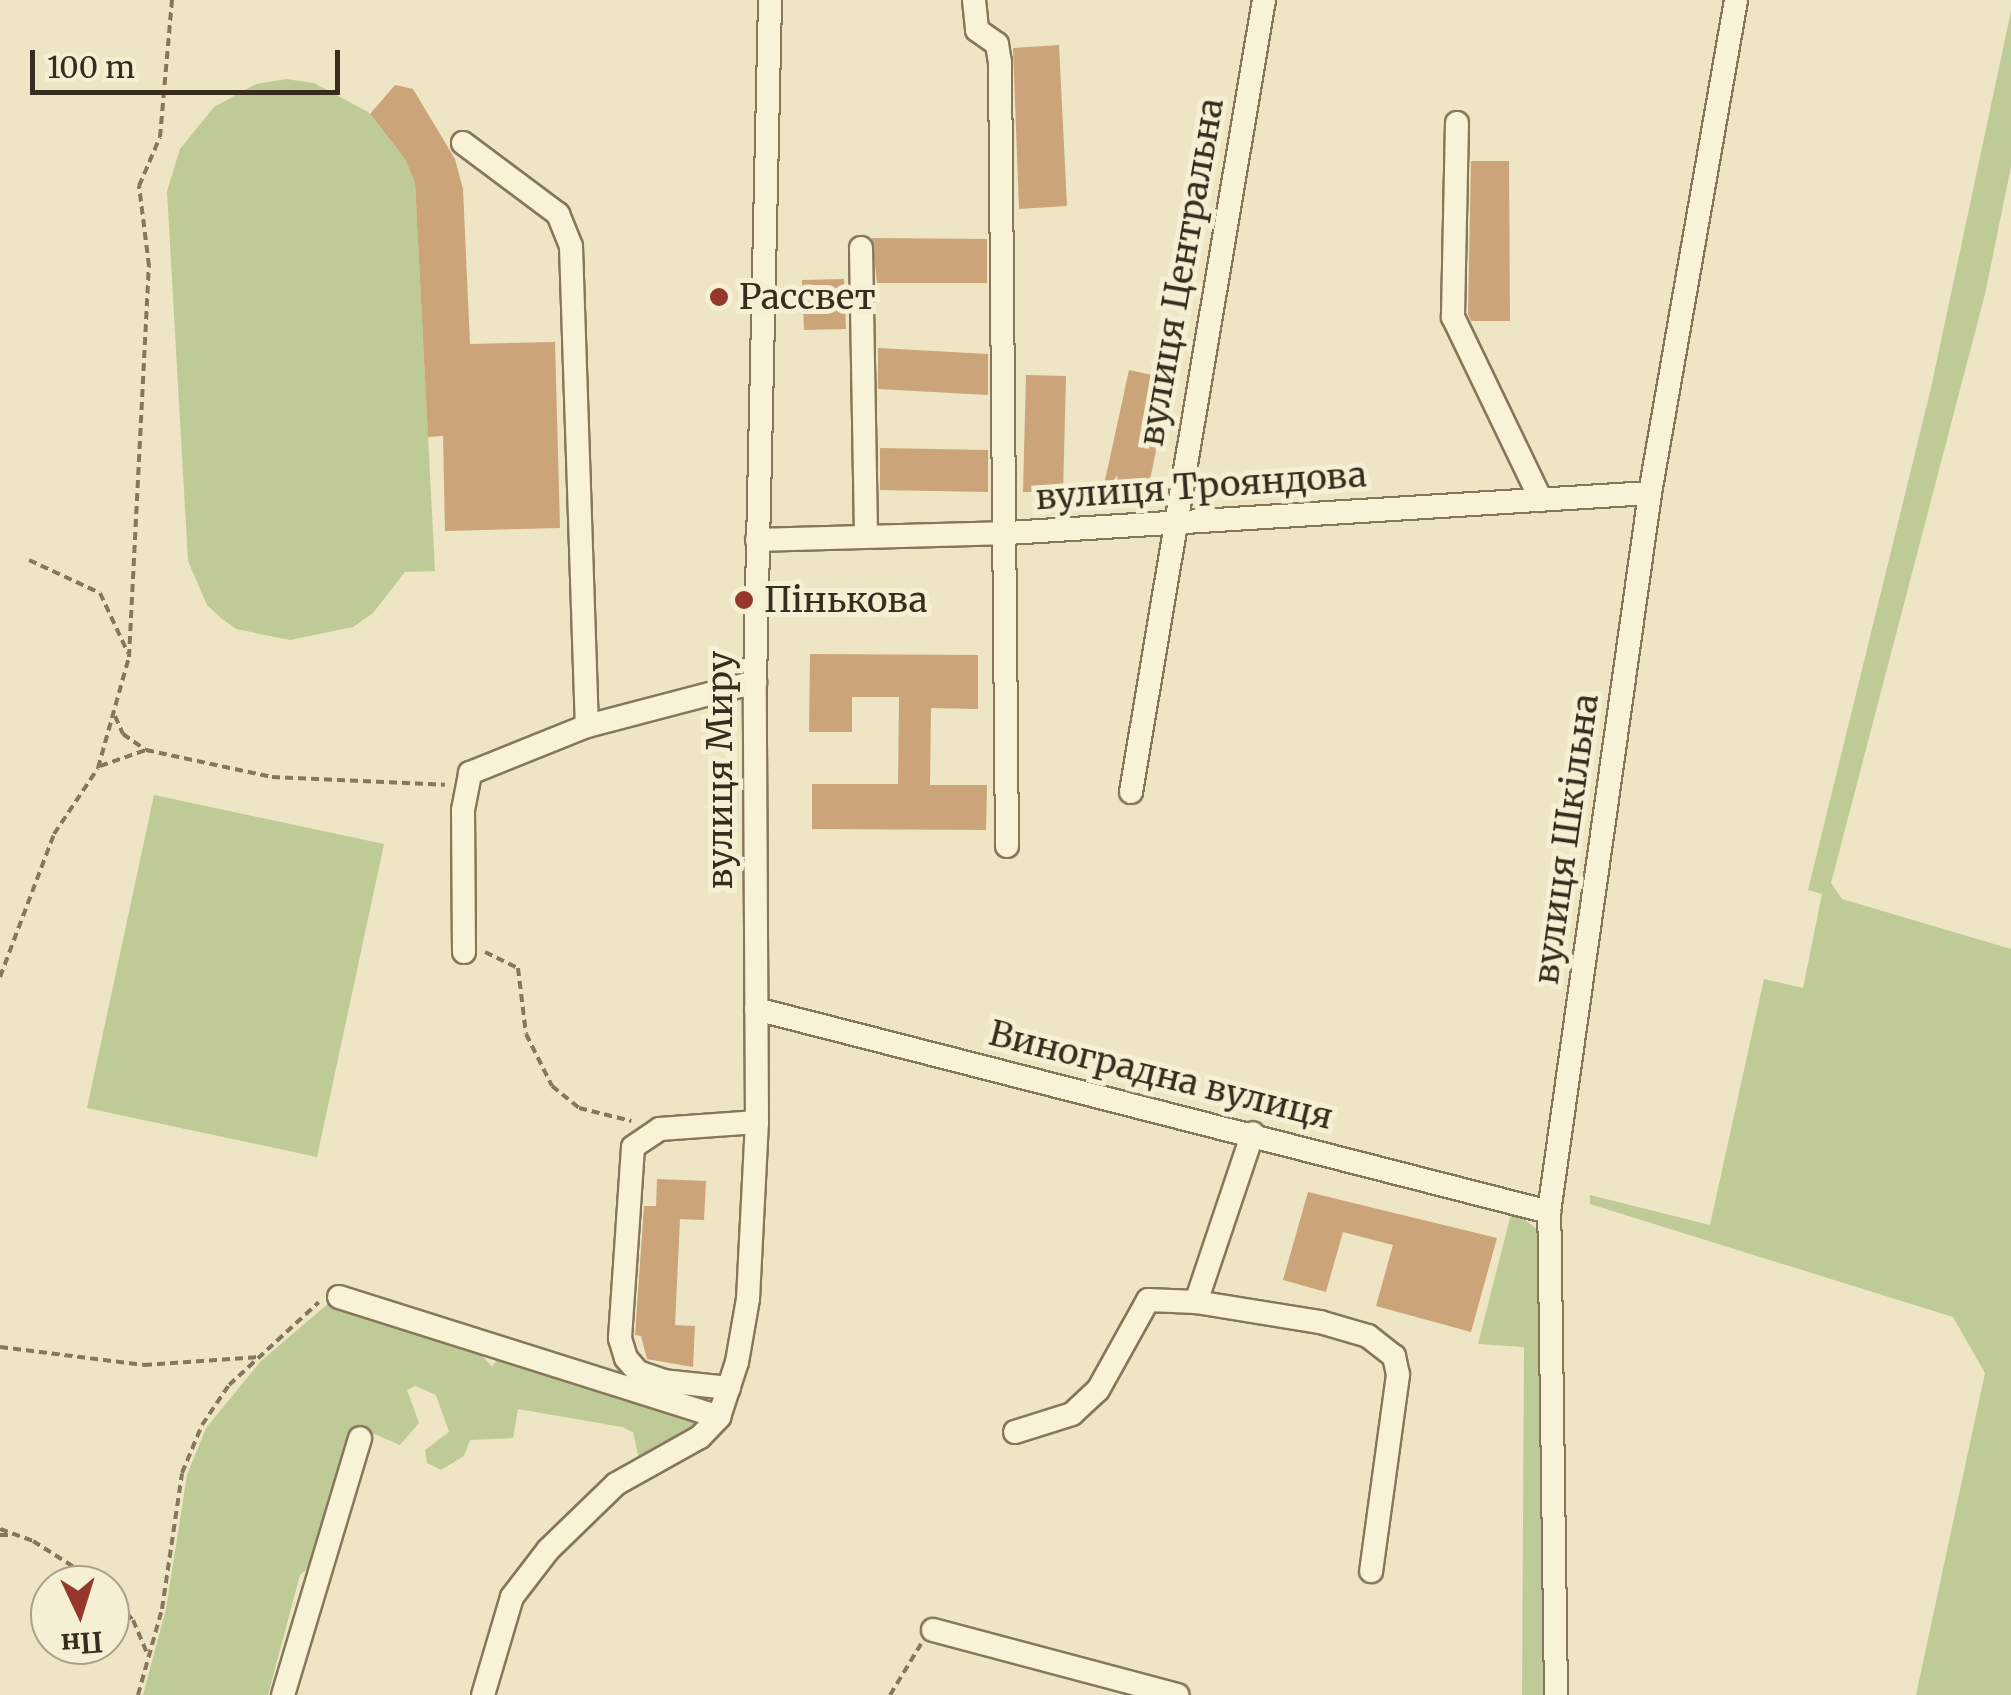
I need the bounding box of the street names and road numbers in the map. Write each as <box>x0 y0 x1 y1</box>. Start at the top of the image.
street label: вулиця Центральна <box>1130 95 1232 449</box>
street label: вулиця Трояндова <box>1034 453 1368 519</box>
street label: вулиця Миру <box>699 651 741 889</box>
street label: вулиця Шкільна <box>1525 691 1607 987</box>
street label: Виноградна вулиця <box>985 1012 1337 1138</box>

